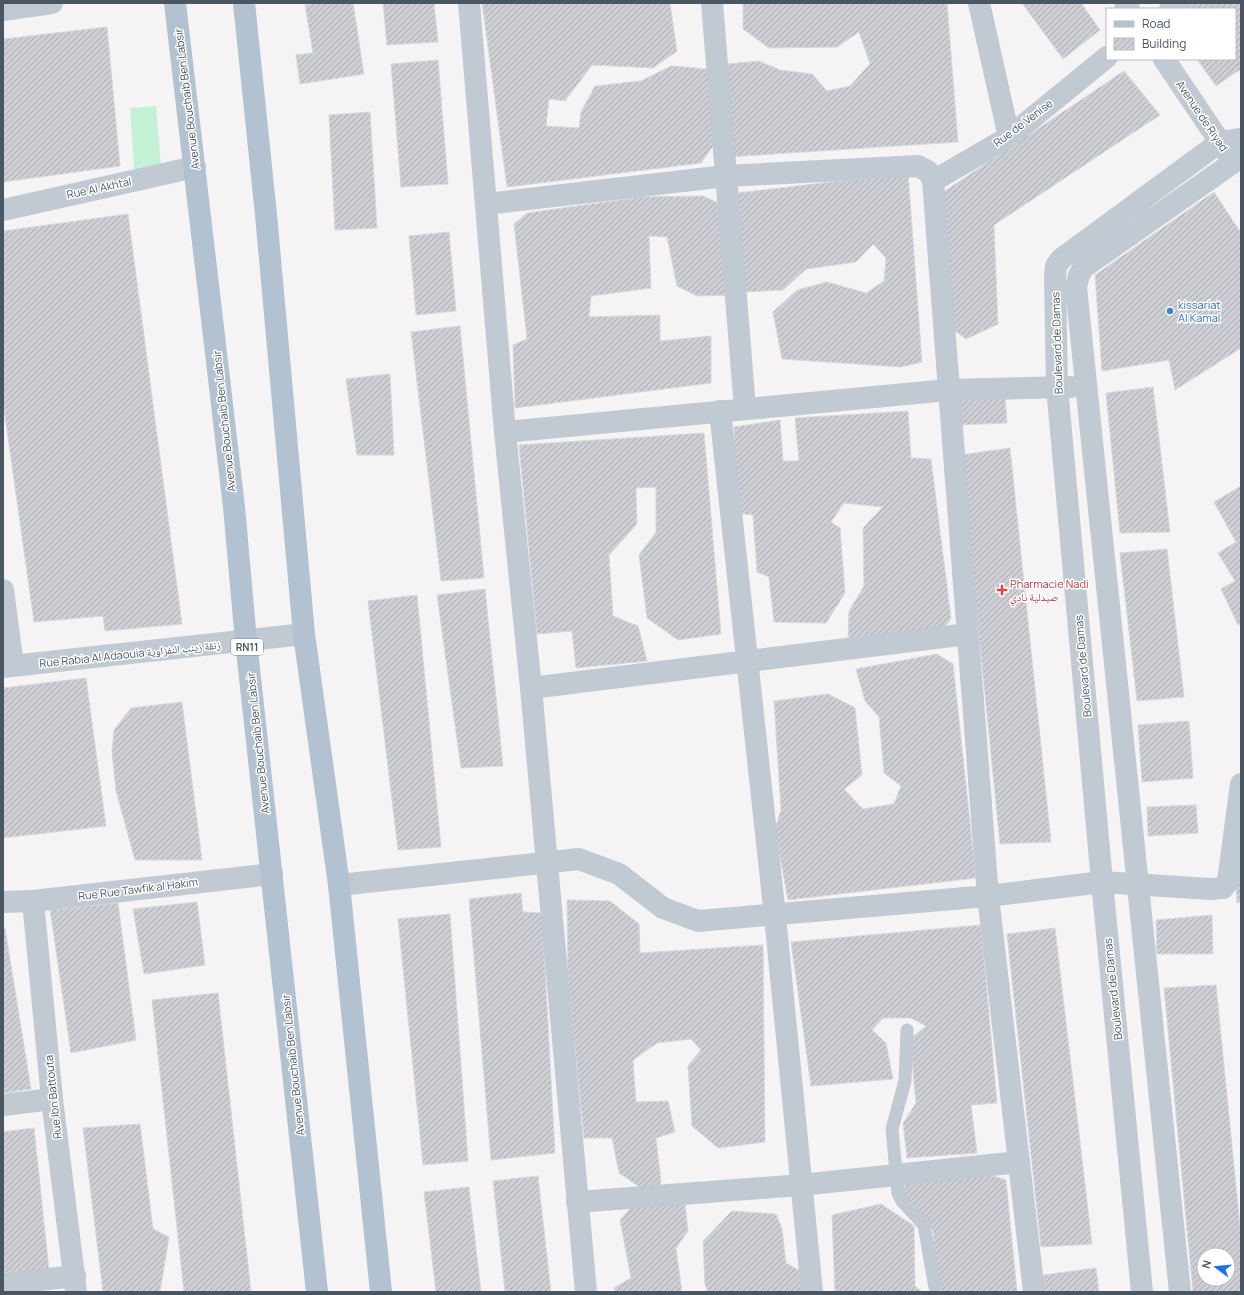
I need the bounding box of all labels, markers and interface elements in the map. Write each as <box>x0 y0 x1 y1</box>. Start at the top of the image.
legend <box>1106 8 1236 60</box>
text: Road <box>1142 15 1170 32</box>
street label: Avenue Bouchaib Ben Labsir <box>170 28 203 170</box>
text: Building <box>1142 35 1186 52</box>
street label: Avenue de Riyad <box>1173 77 1232 154</box>
street label: Rue de Venise <box>990 95 1056 150</box>
street label: Rue Al Akhtal <box>65 173 133 202</box>
street label: Boulevard de Damas <box>1047 291 1066 394</box>
place label: kissariat Al Kamal <box>1178 297 1221 325</box>
marker: kissariat Al Kamal <box>1165 306 1175 316</box>
street label: Avenue Bouchaib Ben Labsir <box>209 350 238 492</box>
place label: Pharmacie Nadi صيدلية نادي <box>1010 576 1089 606</box>
marker: Pharmacie Nadi صيدلية نادي <box>997 585 1007 595</box>
street label: Boulevard de Damas <box>1071 614 1094 718</box>
street label: Rue Rabia Al Adaouia زنقة زينب النفزاوية <box>39 637 221 670</box>
road number: RN11 <box>231 639 263 655</box>
street label: Avenue Bouchaib Ben Labsir <box>243 672 272 814</box>
street label: Rue Rue Tawfik al Hakim <box>77 874 199 903</box>
street label: Boulevard de Damas <box>1100 937 1125 1041</box>
street label: Avenue Bouchaib Ben Labsir <box>278 994 307 1136</box>
street label: Rue Ibn Battouta <box>41 1054 64 1140</box>
north arrow <box>1196 1247 1236 1287</box>
text: N <box>1198 1258 1214 1270</box>

